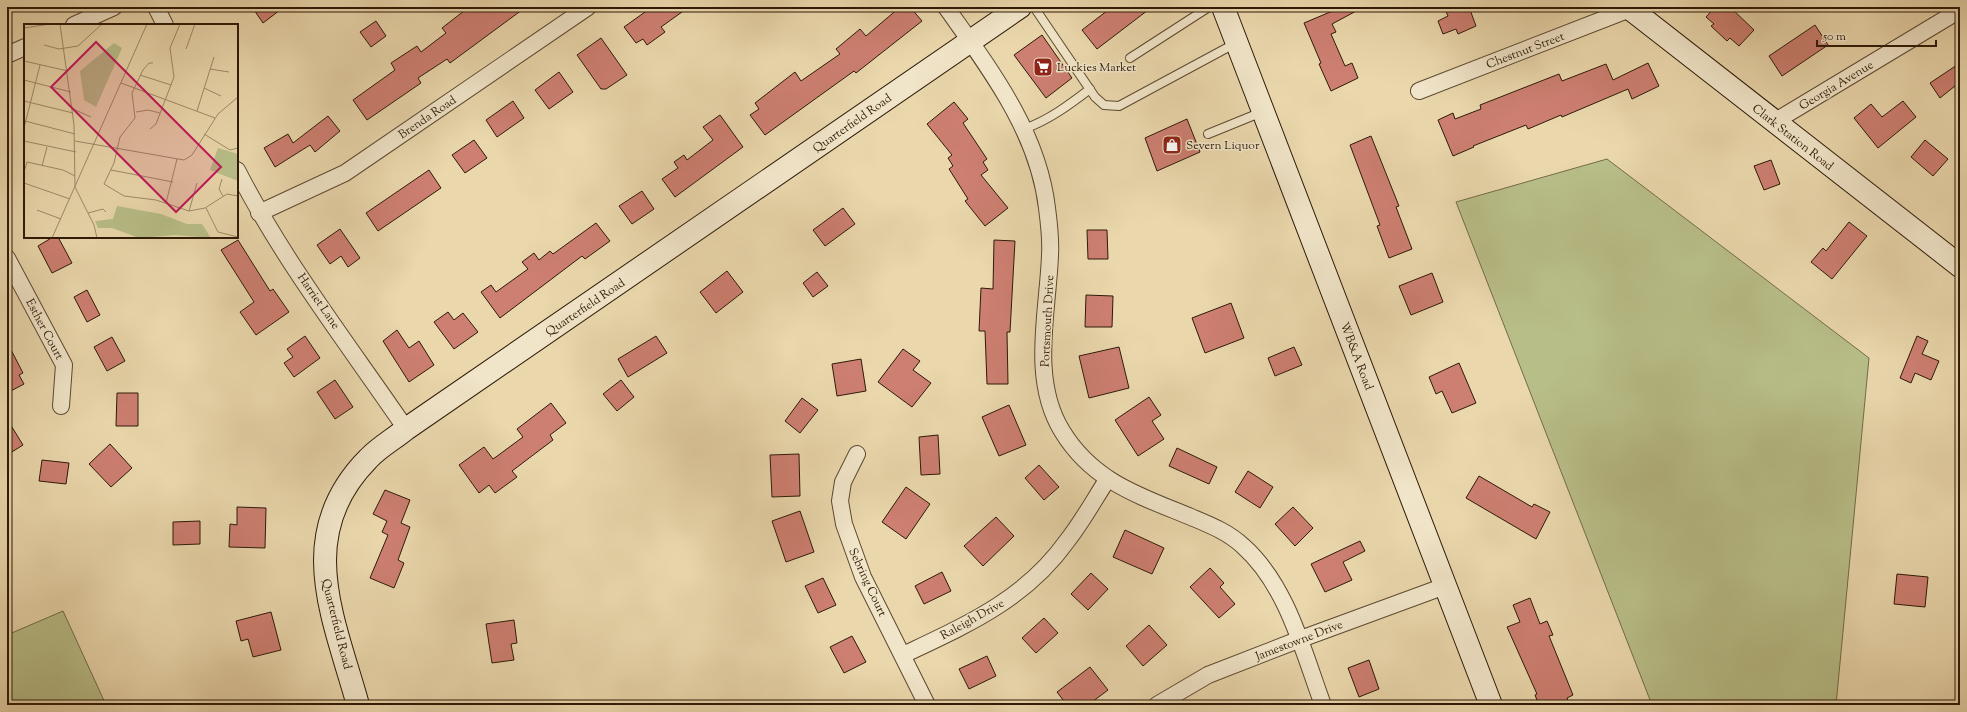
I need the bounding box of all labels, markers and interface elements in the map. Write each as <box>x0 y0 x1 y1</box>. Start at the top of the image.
scale bar <box>1817 22 1936 48</box>
inset map <box>24 24 238 238</box>
street label: Chestnut Street <box>1484 28 1567 74</box>
text: 50 m <box>1822 28 1846 46</box>
supermarket icon: Luckies Market <box>1032 56 1054 78</box>
street label: Georgia Avenue <box>1796 56 1877 115</box>
place label: Luckies Market <box>1057 59 1136 77</box>
street label: Quarterfield Road <box>809 90 896 158</box>
street label: Brenda Road <box>395 92 460 144</box>
street label: Clark Station Road <box>1748 100 1837 176</box>
shop icon: Severn Liquor <box>1161 134 1183 156</box>
place label: Severn Liquor <box>1186 137 1260 155</box>
street label: Harriet Lane <box>292 270 344 334</box>
street label: Quarterfield Road <box>542 274 629 341</box>
street label: Portsmouth Drive <box>1037 274 1059 367</box>
street label: Esther Court <box>20 296 68 363</box>
street label: WB&A Road <box>1335 320 1377 393</box>
street label: Sebring Court <box>843 545 891 620</box>
street label: Quarterfield Road <box>316 577 356 672</box>
street label: Raleigh Drive <box>937 595 1008 645</box>
street label: Jamestowne Drive <box>1252 616 1346 666</box>

